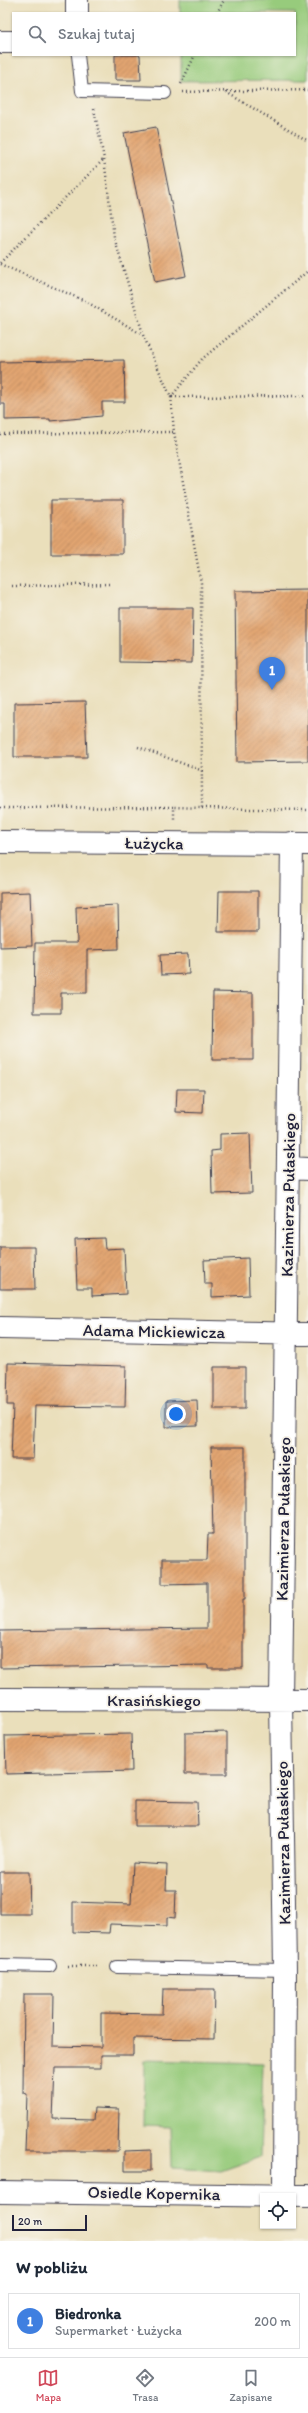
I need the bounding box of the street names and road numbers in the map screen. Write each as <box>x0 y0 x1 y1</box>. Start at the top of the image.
street label: Łużycka <box>124 832 184 854</box>
street label: Kazimierza Pułaskiego <box>277 1113 299 1277</box>
street label: Adama Mickiewicza <box>83 1320 226 1342</box>
street label: Kazimierza Pułaskiego <box>272 1437 294 1601</box>
street label: Krasińskiego <box>107 1690 201 1710</box>
street label: Kazimierza Pułaskiego <box>272 1761 294 1925</box>
street label: Osiedle Kopernika <box>87 2182 221 2204</box>

